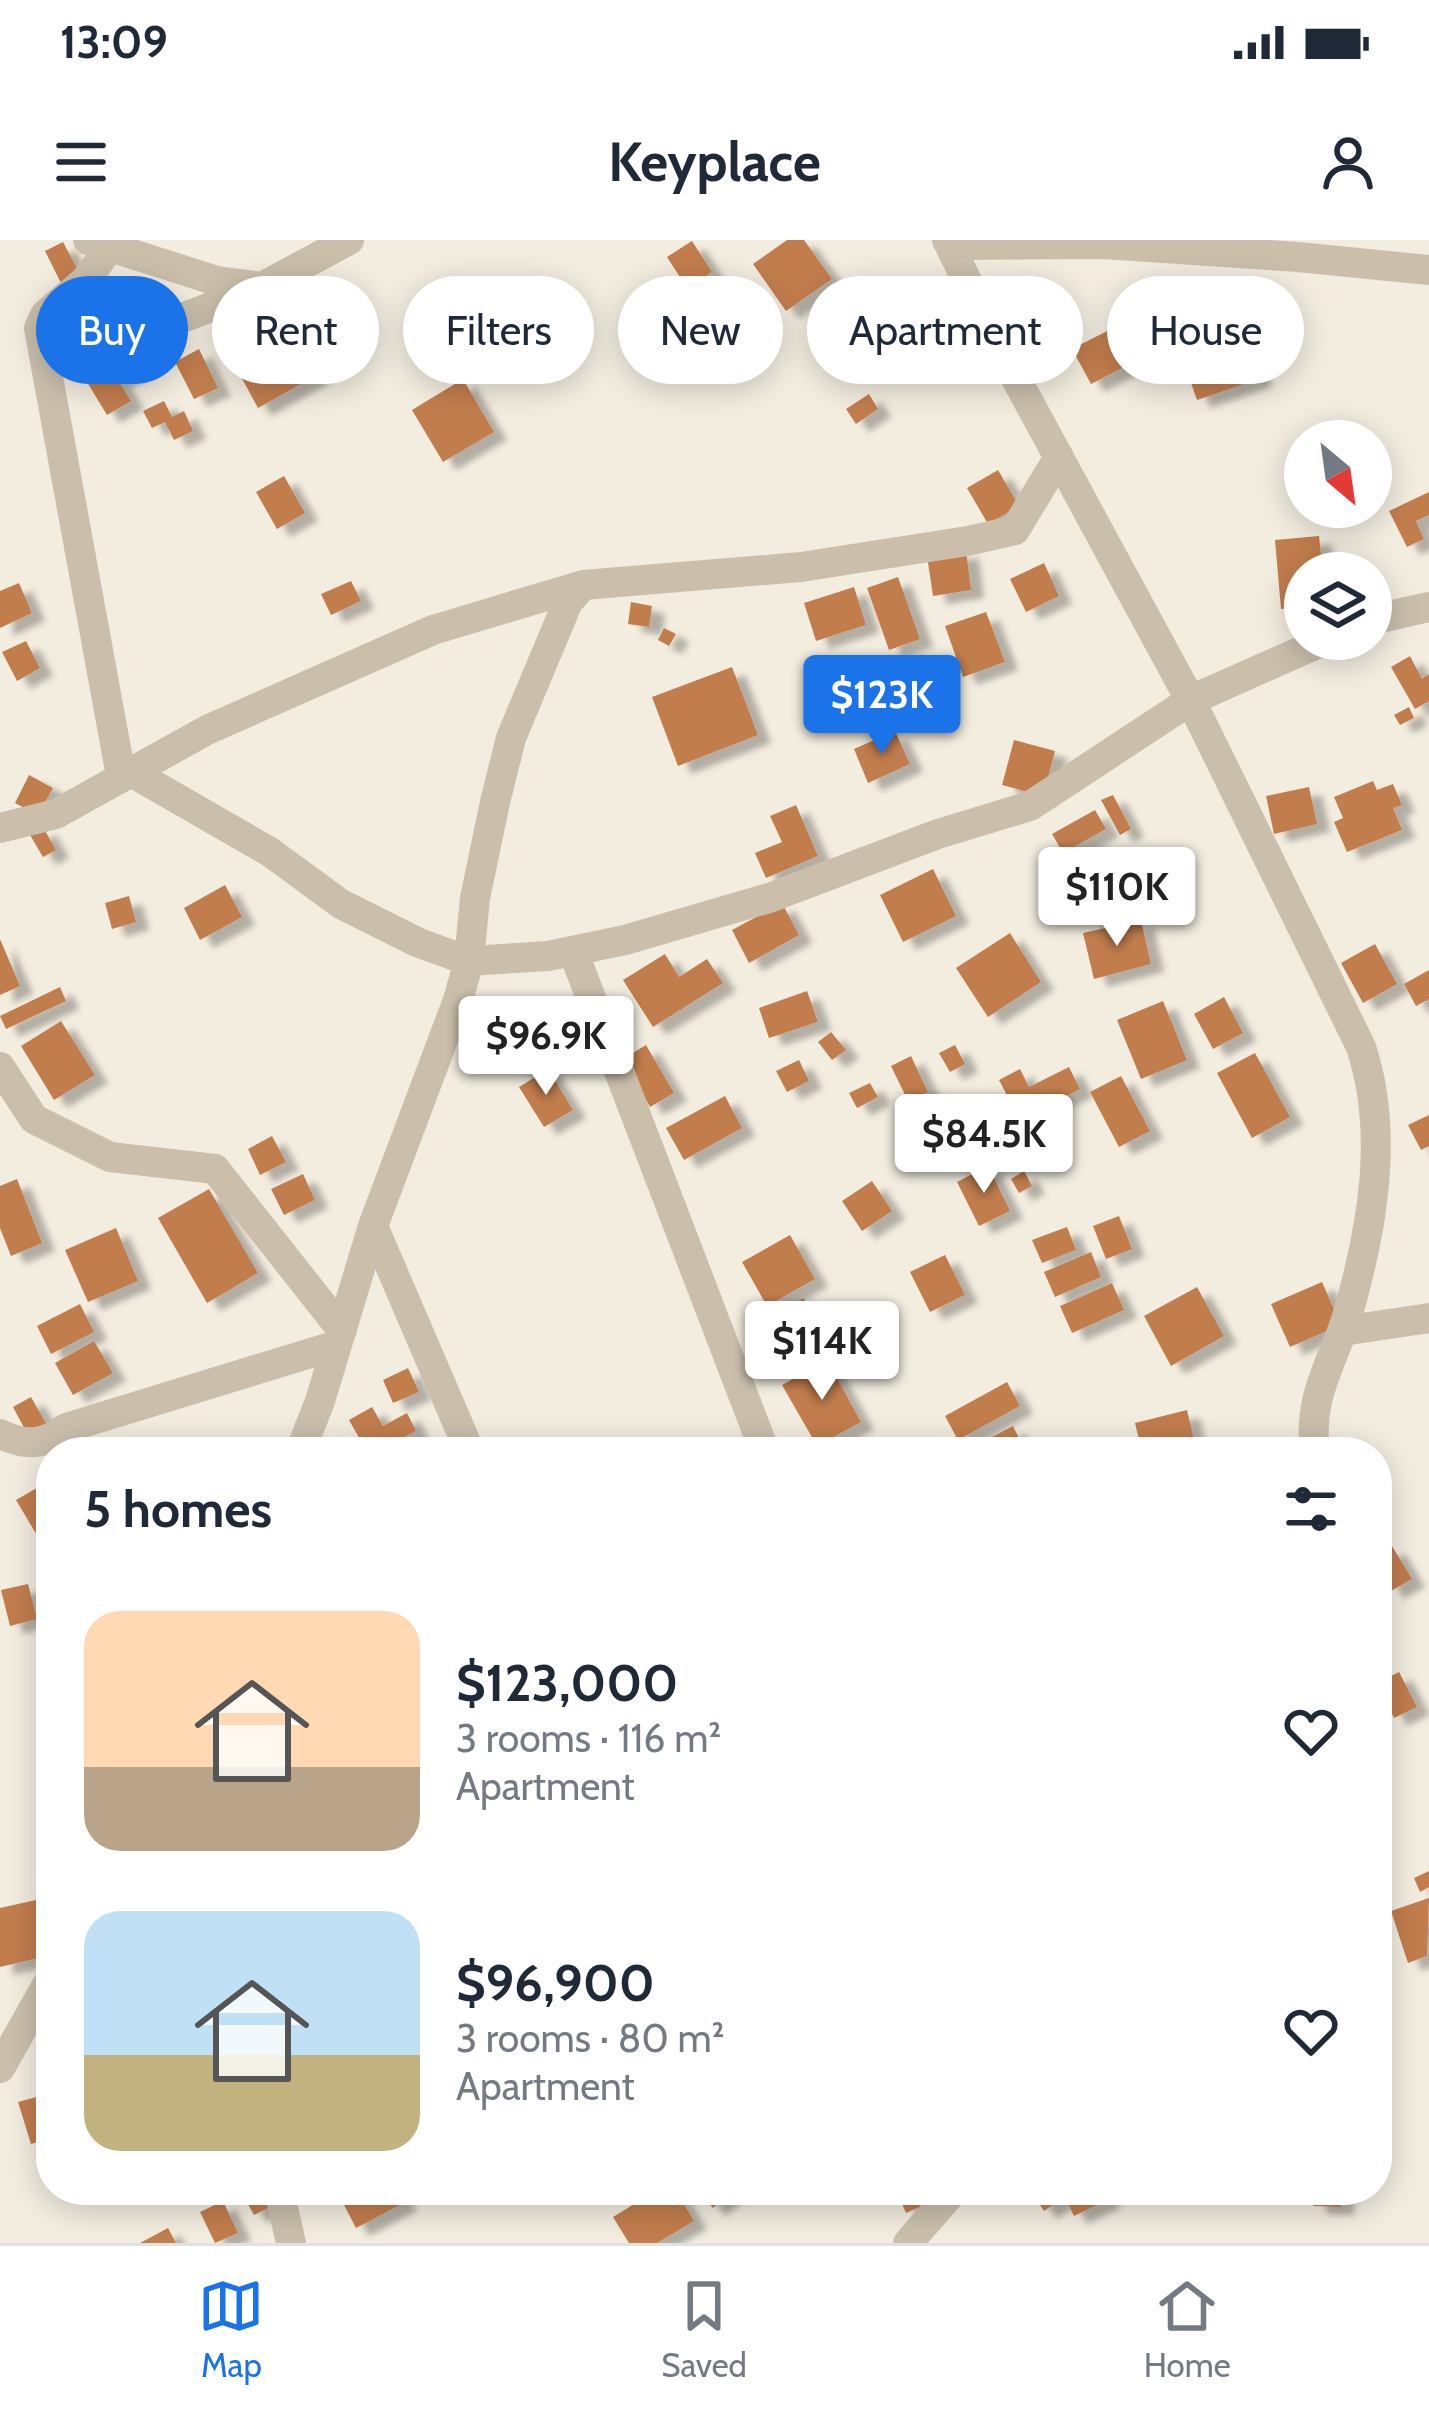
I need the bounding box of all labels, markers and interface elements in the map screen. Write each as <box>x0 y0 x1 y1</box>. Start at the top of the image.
text: 13:09 <box>60 15 168 69</box>
icon: menu <box>48 129 114 195</box>
text: Keyplace <box>608 129 821 195</box>
icon: person <box>1315 129 1381 195</box>
chip: Buy <box>36 276 188 384</box>
chip: Rent <box>212 276 379 384</box>
chip: Filters <box>403 276 594 384</box>
chip: New <box>618 276 783 384</box>
chip: Apartment <box>807 276 1083 384</box>
chip: House <box>1107 276 1304 384</box>
north arrow <box>1284 420 1392 528</box>
map controls <box>1284 420 1392 660</box>
button: layers <box>1284 552 1392 660</box>
pin: $123K <box>798 655 966 757</box>
text: $123K <box>830 670 934 718</box>
pin: $110K <box>1033 847 1201 949</box>
text: $110K <box>1065 862 1169 910</box>
pin: $96.9K <box>448 996 644 1098</box>
text: $96.9K <box>486 1011 606 1059</box>
pin: $84.5K <box>886 1094 1082 1196</box>
text: $84.5K <box>922 1109 1046 1157</box>
pin: $114K <box>738 1301 906 1403</box>
text: $114K <box>772 1316 872 1364</box>
icon: filters <box>1278 1476 1344 1542</box>
text: 5 homes <box>84 1478 272 1540</box>
text: $123,000 <box>456 1652 678 1714</box>
icon: home <box>180 1659 324 1803</box>
icon: heart <box>1278 1698 1344 1764</box>
text: 3 rooms · 116 m² <box>456 1714 721 1762</box>
text: Apartment <box>456 1762 635 1810</box>
text: $96,900 <box>456 1952 655 2014</box>
icon: home <box>180 1959 324 2103</box>
icon: heart <box>1278 1998 1344 2064</box>
text: 3 rooms · 80 m² <box>456 2014 725 2062</box>
text: Apartment <box>456 2062 635 2110</box>
tab: Map <box>198 2273 264 2385</box>
tab: Saved <box>661 2273 747 2385</box>
tab: Home <box>1144 2273 1231 2385</box>

